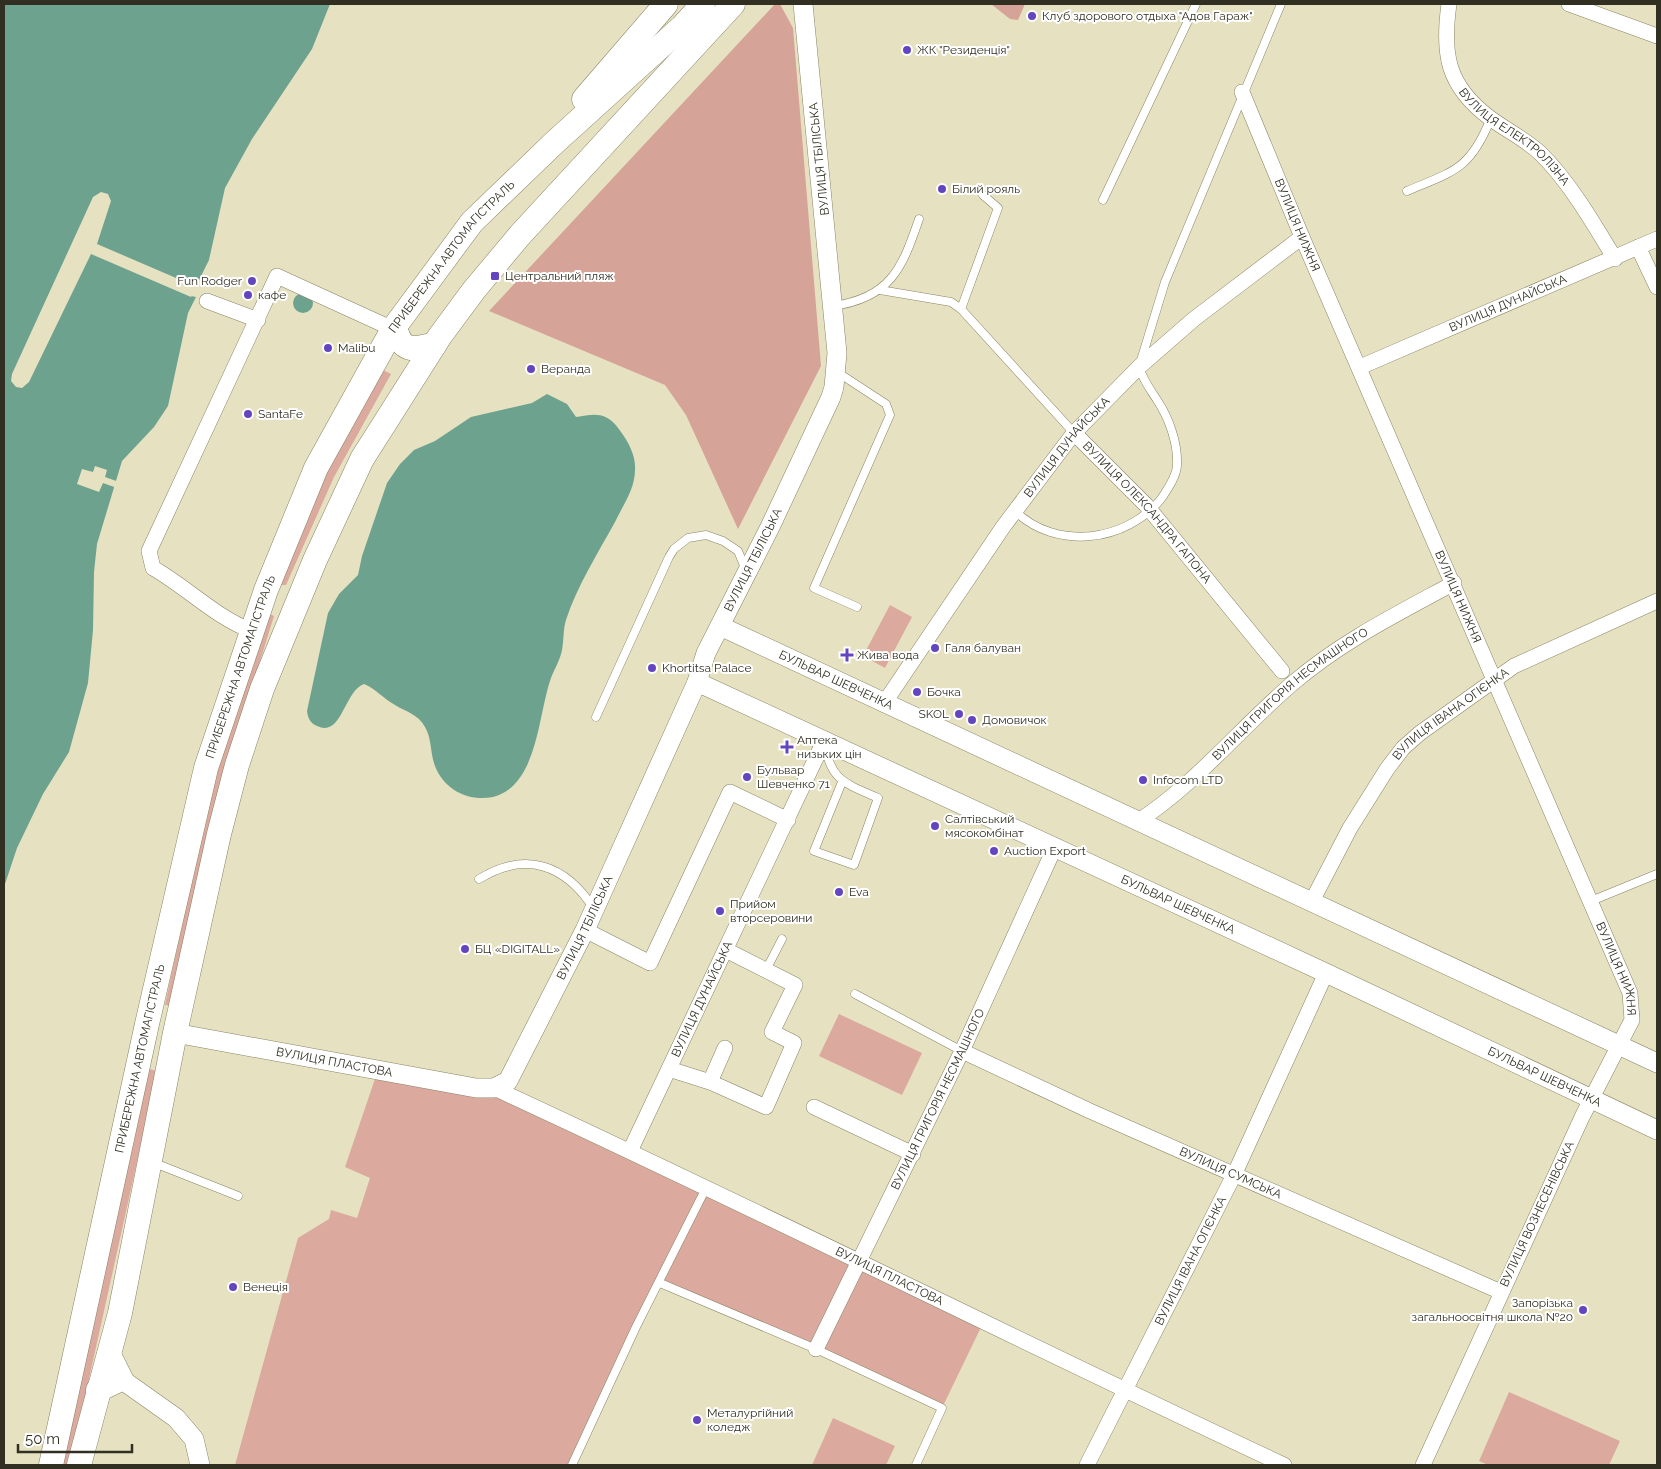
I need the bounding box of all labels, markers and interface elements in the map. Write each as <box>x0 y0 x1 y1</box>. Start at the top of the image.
place label: Клуб здорового отдыха "Адов Гараж" <box>1042 9 1253 23</box>
marker: Клуб здорового отдыха "Адов Гараж" <box>1026 10 1038 22</box>
place label: ЖК "Резиденція" <box>917 43 1010 57</box>
marker: ЖК "Резиденція" <box>901 44 913 56</box>
street label: ВУЛИЦЯ ЕЛЕКТРОЛІЗНА <box>1456 85 1572 188</box>
street label: ВУЛИЦЯ ТБІЛІСЬКА <box>806 102 832 216</box>
street label: ВУЛИЦЯ НИЖНЯ <box>1272 177 1323 273</box>
street label: ПРИБЕРЕЖНА АВТОМАГІСТРАЛЬ <box>386 178 518 336</box>
place label: Білий рояль <box>952 182 1020 196</box>
marker: Білий рояль <box>936 183 948 195</box>
place label: Центральний пляж <box>505 269 614 283</box>
marker: Центральний пляж <box>489 270 501 282</box>
street label: ВУЛИЦЯ ДУНАЙСЬКА <box>1447 272 1569 335</box>
place label: Fun Rodger <box>177 274 243 288</box>
marker: Fun Rodger <box>246 275 258 287</box>
place label: кафе <box>258 288 286 302</box>
marker: кафе <box>242 289 254 301</box>
place label: Malibu <box>338 341 375 355</box>
marker: Malibu <box>322 342 334 354</box>
place label: Веранда <box>541 362 590 376</box>
marker: Веранда <box>525 363 537 375</box>
street label: ВУЛИЦЯ ДУНАЙСЬКА <box>1021 394 1113 500</box>
place label: SantaFe <box>258 407 303 421</box>
marker: SantaFe <box>242 408 254 420</box>
street label: ВУЛИЦЯ ОЛЕКСАНДРА ГАПОНА <box>1080 439 1214 586</box>
street label: ВУЛИЦЯ ТБІЛІСЬКА <box>721 506 785 614</box>
street label: ВУЛИЦЯ НИЖНЯ <box>1432 548 1484 645</box>
street label: ПРИБЕРЕЖНА АВТОМАГІСТРАЛЬ <box>203 573 278 760</box>
street label: ВУЛИЦЯ ГРИГОРІЯ НЕСМАШНОГО <box>1209 625 1370 763</box>
place label: Галя балуван <box>945 641 1021 655</box>
marker: Галя балуван <box>929 642 941 654</box>
street label: БУЛЬВАР ШЕВЧЕНКА <box>777 648 895 713</box>
place label: Жива вода <box>857 648 919 662</box>
marker: Жива вода <box>841 649 853 661</box>
place label: Khortitsa Palace <box>662 661 751 675</box>
marker: Khortitsa Palace <box>646 662 658 674</box>
street label: ВУЛИЦЯ ІВАНА ОГІЄНКА <box>1390 665 1511 763</box>
place label: Бочка <box>927 685 961 699</box>
marker: Бочка <box>911 686 923 698</box>
place label: SKOL <box>918 707 949 721</box>
marker: SKOL <box>953 708 965 720</box>
place label: Домовичок <box>982 713 1047 727</box>
marker: Домовичок <box>966 714 978 726</box>
place label: Аптека низьких цін <box>797 733 862 761</box>
marker: Аптека низьких цін <box>781 741 793 753</box>
place label: Бульвар Шевченко 71 <box>757 763 830 791</box>
marker: Бульвар Шевченко 71 <box>741 771 753 783</box>
place label: Infocom LTD <box>1153 773 1224 787</box>
marker: Infocom LTD <box>1137 774 1149 786</box>
place label: Салтівський мясокомбінат <box>945 812 1024 840</box>
marker: Салтівський мясокомбінат <box>929 820 941 832</box>
place label: Auction Export <box>1004 844 1086 858</box>
marker: Auction Export <box>988 845 1000 857</box>
street label: БУЛЬВАР ШЕВЧЕНКА <box>1119 872 1237 937</box>
street label: ВУЛИЦЯ ТБІЛІСЬКА <box>554 874 616 982</box>
place label: Eva <box>849 885 869 899</box>
marker: Eva <box>833 886 845 898</box>
place label: Прийом вторсеровини <box>730 897 812 925</box>
marker: Прийом вторсеровини <box>714 905 726 917</box>
street label: ВУЛИЦЯ НИЖНЯ <box>1593 920 1639 1016</box>
street label: ВУЛИЦЯ ДУНАЙСЬКА <box>668 939 735 1059</box>
place label: БЦ «DIGITALL» <box>475 942 560 956</box>
marker: БЦ «DIGITALL» <box>459 943 471 955</box>
street label: ПРИБЕРЕЖНА АВТОМАГІСТРАЛЬ <box>112 963 168 1154</box>
street label: ВУЛИЦЯ ГРИГОРІЯ НЕСМАШНОГО <box>888 1006 987 1192</box>
street label: БУЛЬВАР ШЕВЧЕНКА <box>1486 1044 1604 1110</box>
street label: ВУЛИЦЯ ПЛАСТОВА <box>275 1045 394 1080</box>
street label: ВУЛИЦЯ ВОЗНЕСЕНІВСЬКА <box>1497 1139 1577 1289</box>
street label: ВУЛИЦЯ СУМСЬКА <box>1177 1144 1284 1202</box>
street label: ВУЛИЦЯ ІВАНА ОГІЄНКА <box>1152 1194 1229 1328</box>
street label: ВУЛИЦЯ ПЛАСТОВА <box>833 1244 946 1308</box>
place label: Венеція <box>243 1280 288 1294</box>
marker: Венеція <box>227 1281 239 1293</box>
place label: Запорізька загальноосвітня школа №20 <box>1412 1296 1573 1324</box>
marker: Запорізька загальноосвітня школа №20 <box>1577 1304 1589 1316</box>
place label: Металургійний коледж <box>707 1406 793 1434</box>
marker: Металургійний коледж <box>691 1414 703 1426</box>
scale bar <box>18 1422 131 1454</box>
text: 50 m <box>25 1430 60 1448</box>

